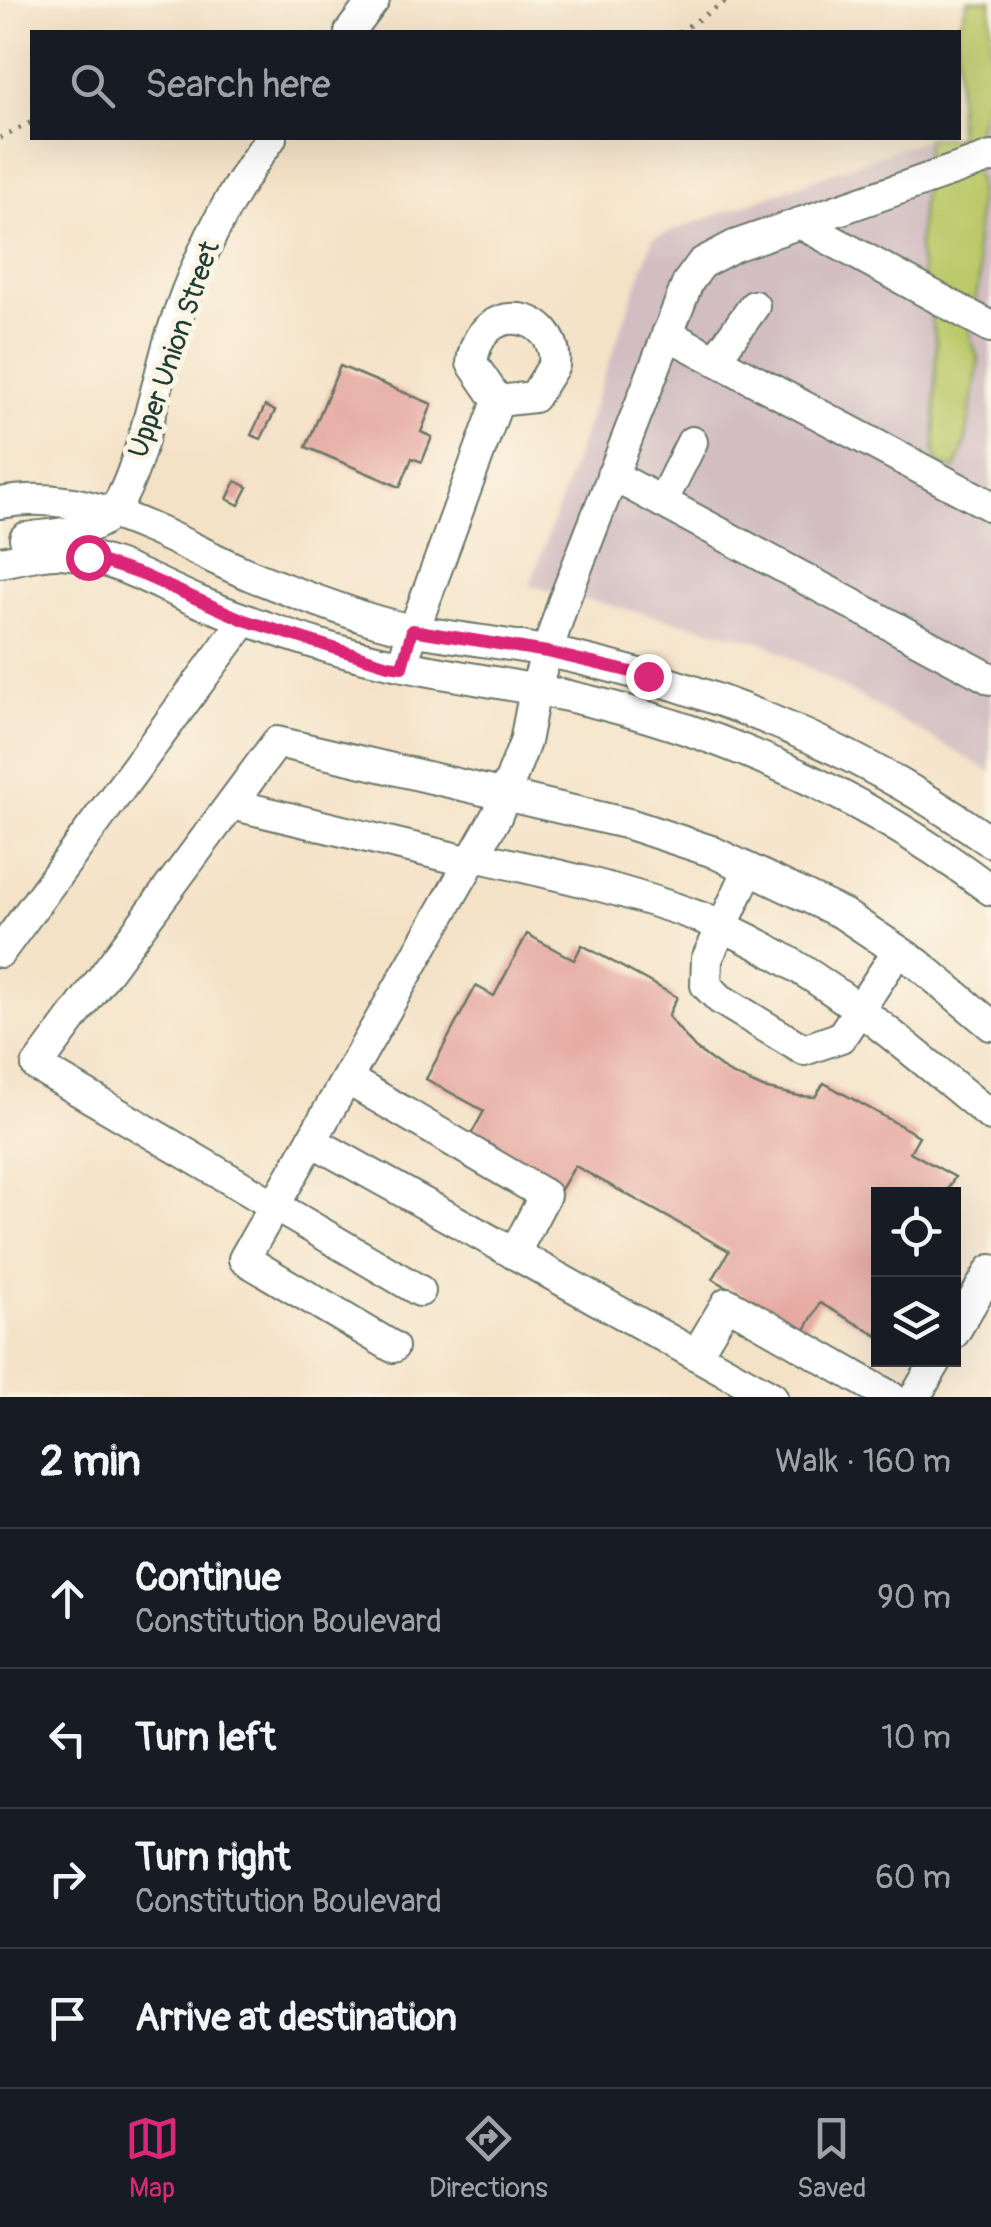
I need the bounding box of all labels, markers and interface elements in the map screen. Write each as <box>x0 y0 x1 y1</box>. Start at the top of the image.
search box <box>30 30 961 140</box>
icon: search <box>65 58 120 113</box>
text: Search here <box>145 61 331 109</box>
street label: Upper Union Street <box>121 236 228 462</box>
route start <box>66 535 112 581</box>
route end <box>626 654 672 700</box>
map controls <box>871 1187 961 1367</box>
button: locate <box>871 1187 961 1277</box>
button: layers <box>871 1277 961 1367</box>
text: 2 min <box>40 1436 141 1488</box>
text: Walk · 160 m <box>775 1442 951 1482</box>
text: Continue <box>135 1554 281 1602</box>
icon: ahead <box>40 1571 95 1626</box>
text: 90 m <box>877 1578 951 1618</box>
text: Constitution Boulevard <box>135 1602 442 1642</box>
icon: left <box>40 1711 95 1766</box>
text: Turn left <box>135 1714 276 1762</box>
text: 10 m <box>881 1718 951 1758</box>
text: Turn right <box>135 1834 290 1882</box>
icon: right <box>40 1851 95 1906</box>
text: 60 m <box>875 1858 951 1898</box>
text: Constitution Boulevard <box>135 1882 442 1922</box>
icon: arrive <box>40 1991 95 2046</box>
text: Arrive at destination <box>135 1994 457 2042</box>
tab: Map <box>125 2111 180 2206</box>
tab: Directions <box>429 2111 548 2206</box>
tab: Saved <box>797 2111 866 2206</box>

